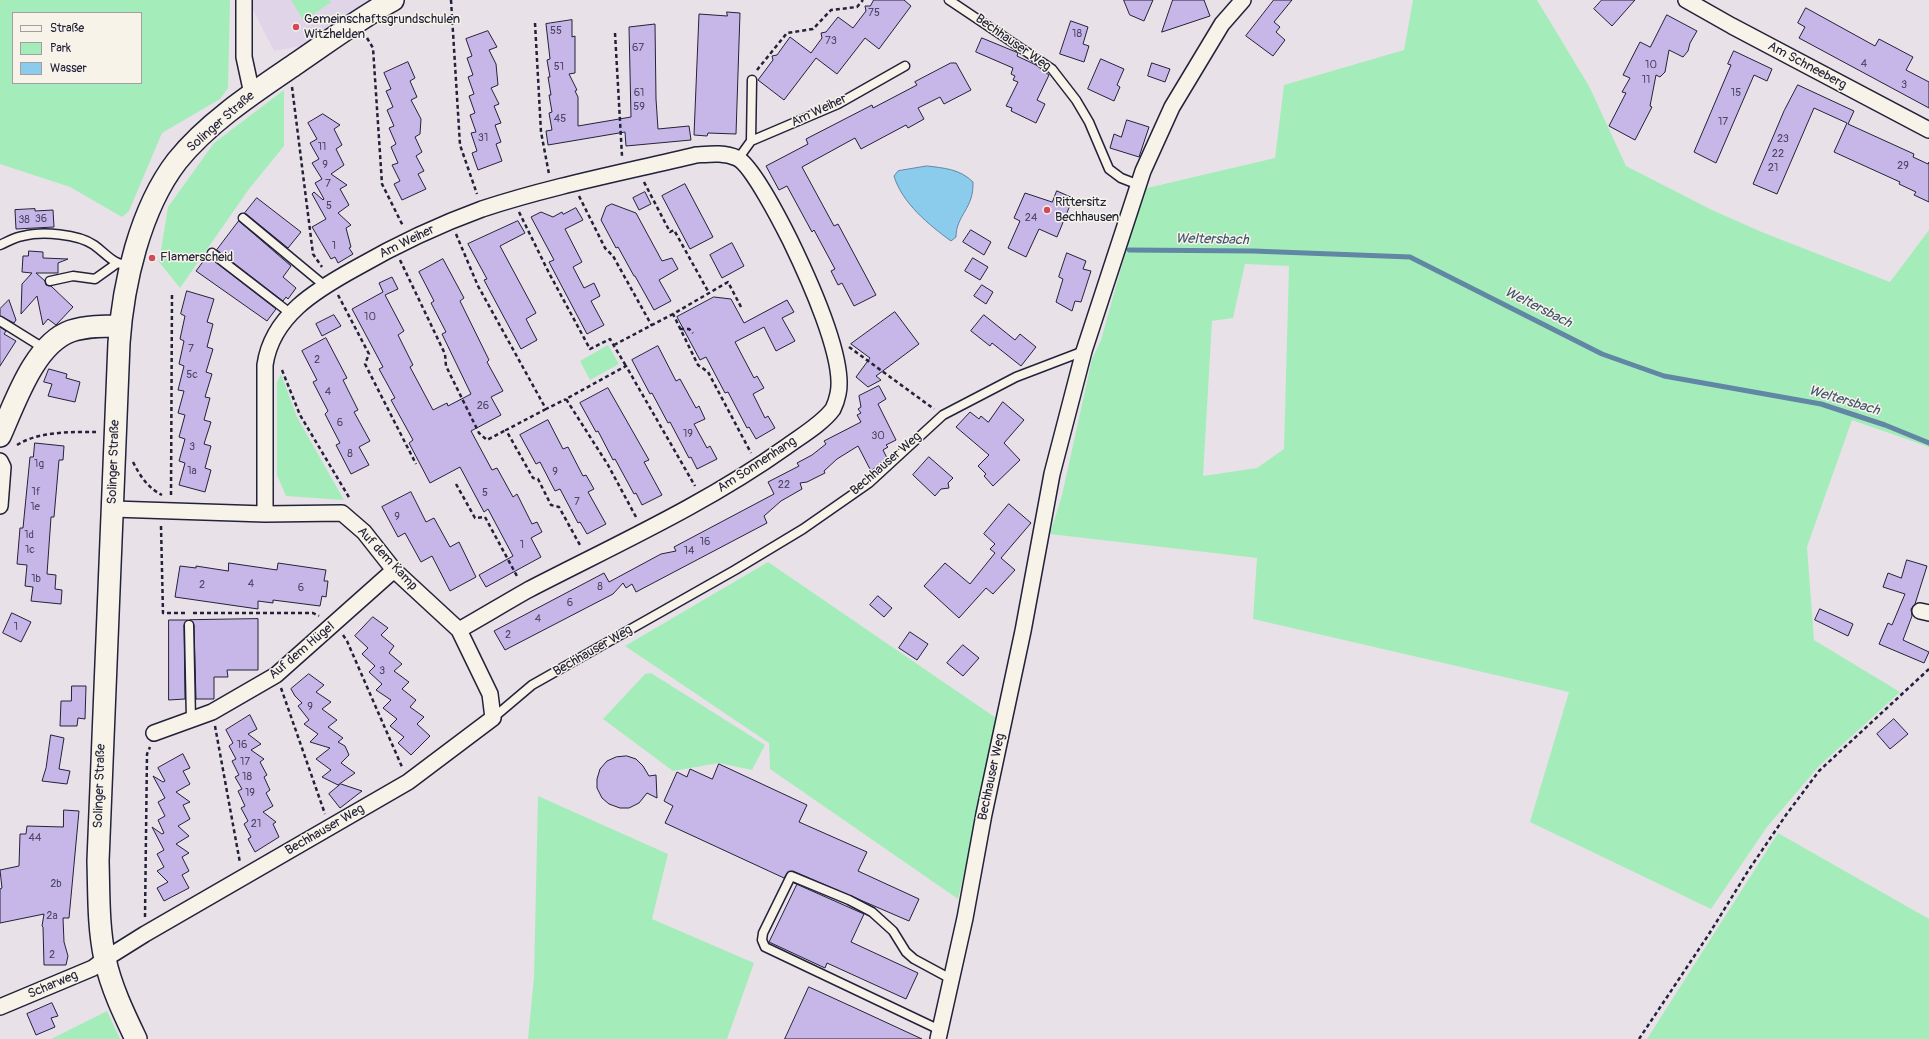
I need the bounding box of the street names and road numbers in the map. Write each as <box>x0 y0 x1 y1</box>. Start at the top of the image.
street label: Bechhauser Weg <box>972 11 1054 75</box>
street label: Am Schneeberg <box>1765 39 1849 93</box>
street label: Solinger Straße <box>184 88 258 156</box>
street label: Am Weiher <box>789 91 849 131</box>
street label: Am Weiher <box>377 222 437 262</box>
street label: Solinger Straße <box>105 419 123 505</box>
street label: Bechhauser Weg <box>847 429 925 499</box>
street label: Am Sonnenhang <box>715 434 799 496</box>
street label: Auf dem Kamp <box>354 524 420 594</box>
street label: Auf dem Hügel <box>266 619 338 683</box>
street label: Bechhauser Weg <box>551 622 635 680</box>
street label: Bechhauser Weg <box>975 732 1009 822</box>
street label: Solinger Straße <box>91 743 109 829</box>
street label: Bechhauser Weg <box>283 801 367 859</box>
street label: Scharweg <box>26 968 80 1002</box>

